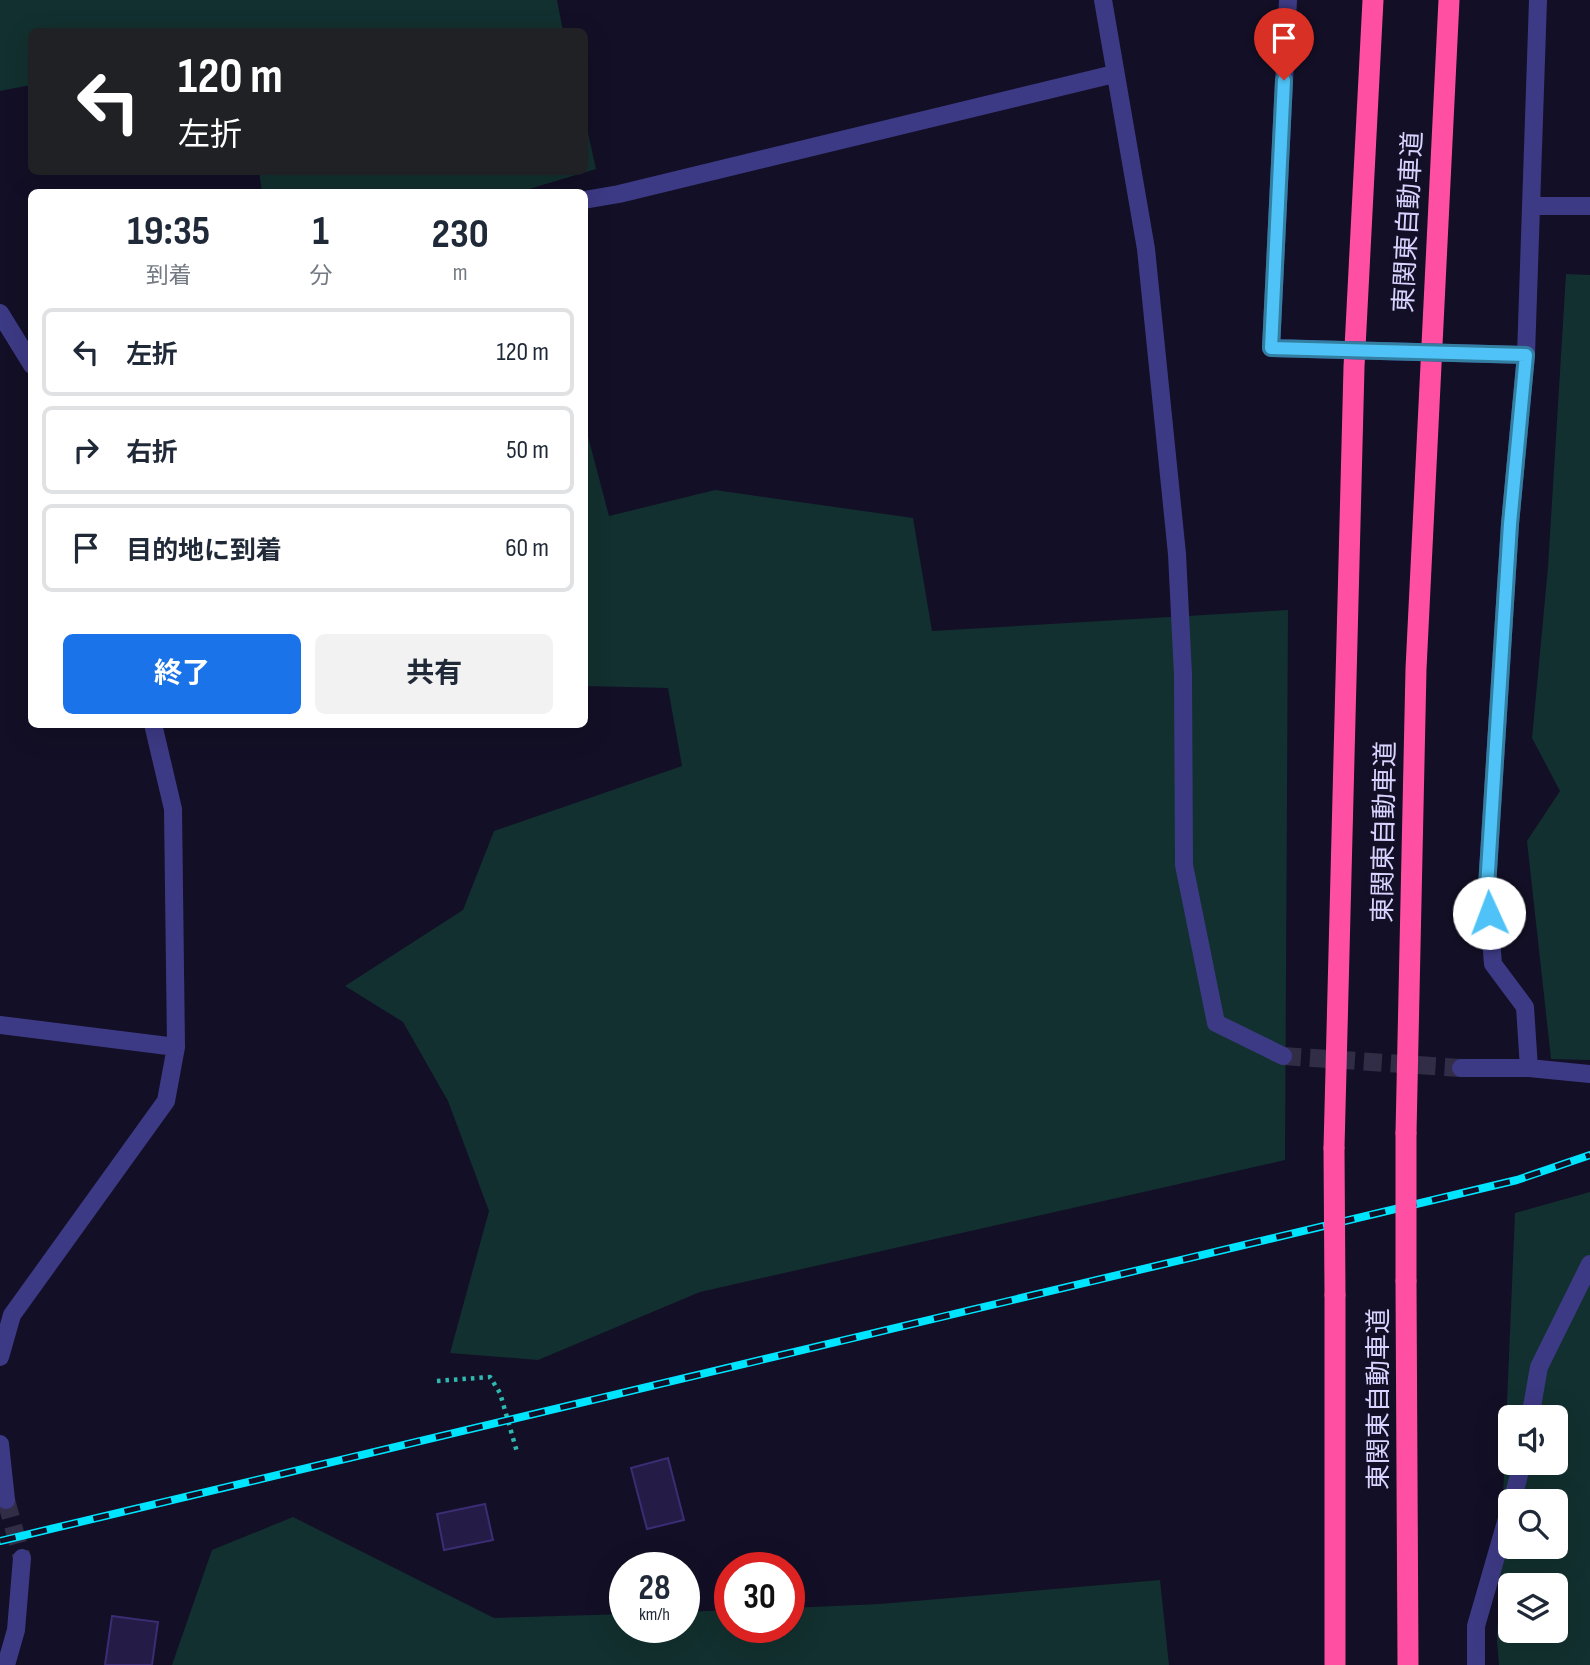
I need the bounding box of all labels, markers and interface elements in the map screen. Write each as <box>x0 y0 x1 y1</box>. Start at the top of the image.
pin <box>1254 8 1314 80</box>
icon: arrive <box>1265 19 1303 57</box>
text: 120 m <box>178 48 283 107</box>
icon: left <box>63 56 154 147</box>
text: 左折 <box>178 116 242 155</box>
street label: 東関東自動車道 <box>1389 130 1429 314</box>
text: 19:35 <box>127 206 210 257</box>
text: 1 <box>313 206 329 257</box>
text: 230 <box>432 209 489 260</box>
text: m <box>453 259 468 287</box>
text: 到着 <box>146 262 192 290</box>
text: 分 <box>309 262 332 290</box>
icon: left <box>67 333 105 371</box>
text: 120 m <box>496 337 549 368</box>
text: 左折 <box>126 340 178 371</box>
icon: right <box>67 431 105 469</box>
text: 50 m <box>506 435 549 466</box>
text: 右折 <box>126 438 178 469</box>
icon: arrive <box>67 529 105 567</box>
text: 60 m <box>505 533 549 564</box>
text: 目的地に到着 <box>126 536 282 567</box>
button: 終了 <box>63 634 301 714</box>
button: 共有 <box>315 634 553 714</box>
street label: 東関東自動車道 <box>1368 741 1402 923</box>
position arrow <box>1452 876 1526 950</box>
street label: 東関東自動車道 <box>1364 1308 1395 1490</box>
map controls <box>1498 1405 1568 1643</box>
button: sound <box>1498 1405 1568 1475</box>
button: search <box>1498 1489 1568 1559</box>
speed limit sign: 30 <box>714 1552 805 1643</box>
text: 28 <box>639 1567 670 1610</box>
button: layers <box>1498 1573 1568 1643</box>
text: km/h <box>639 1604 670 1625</box>

